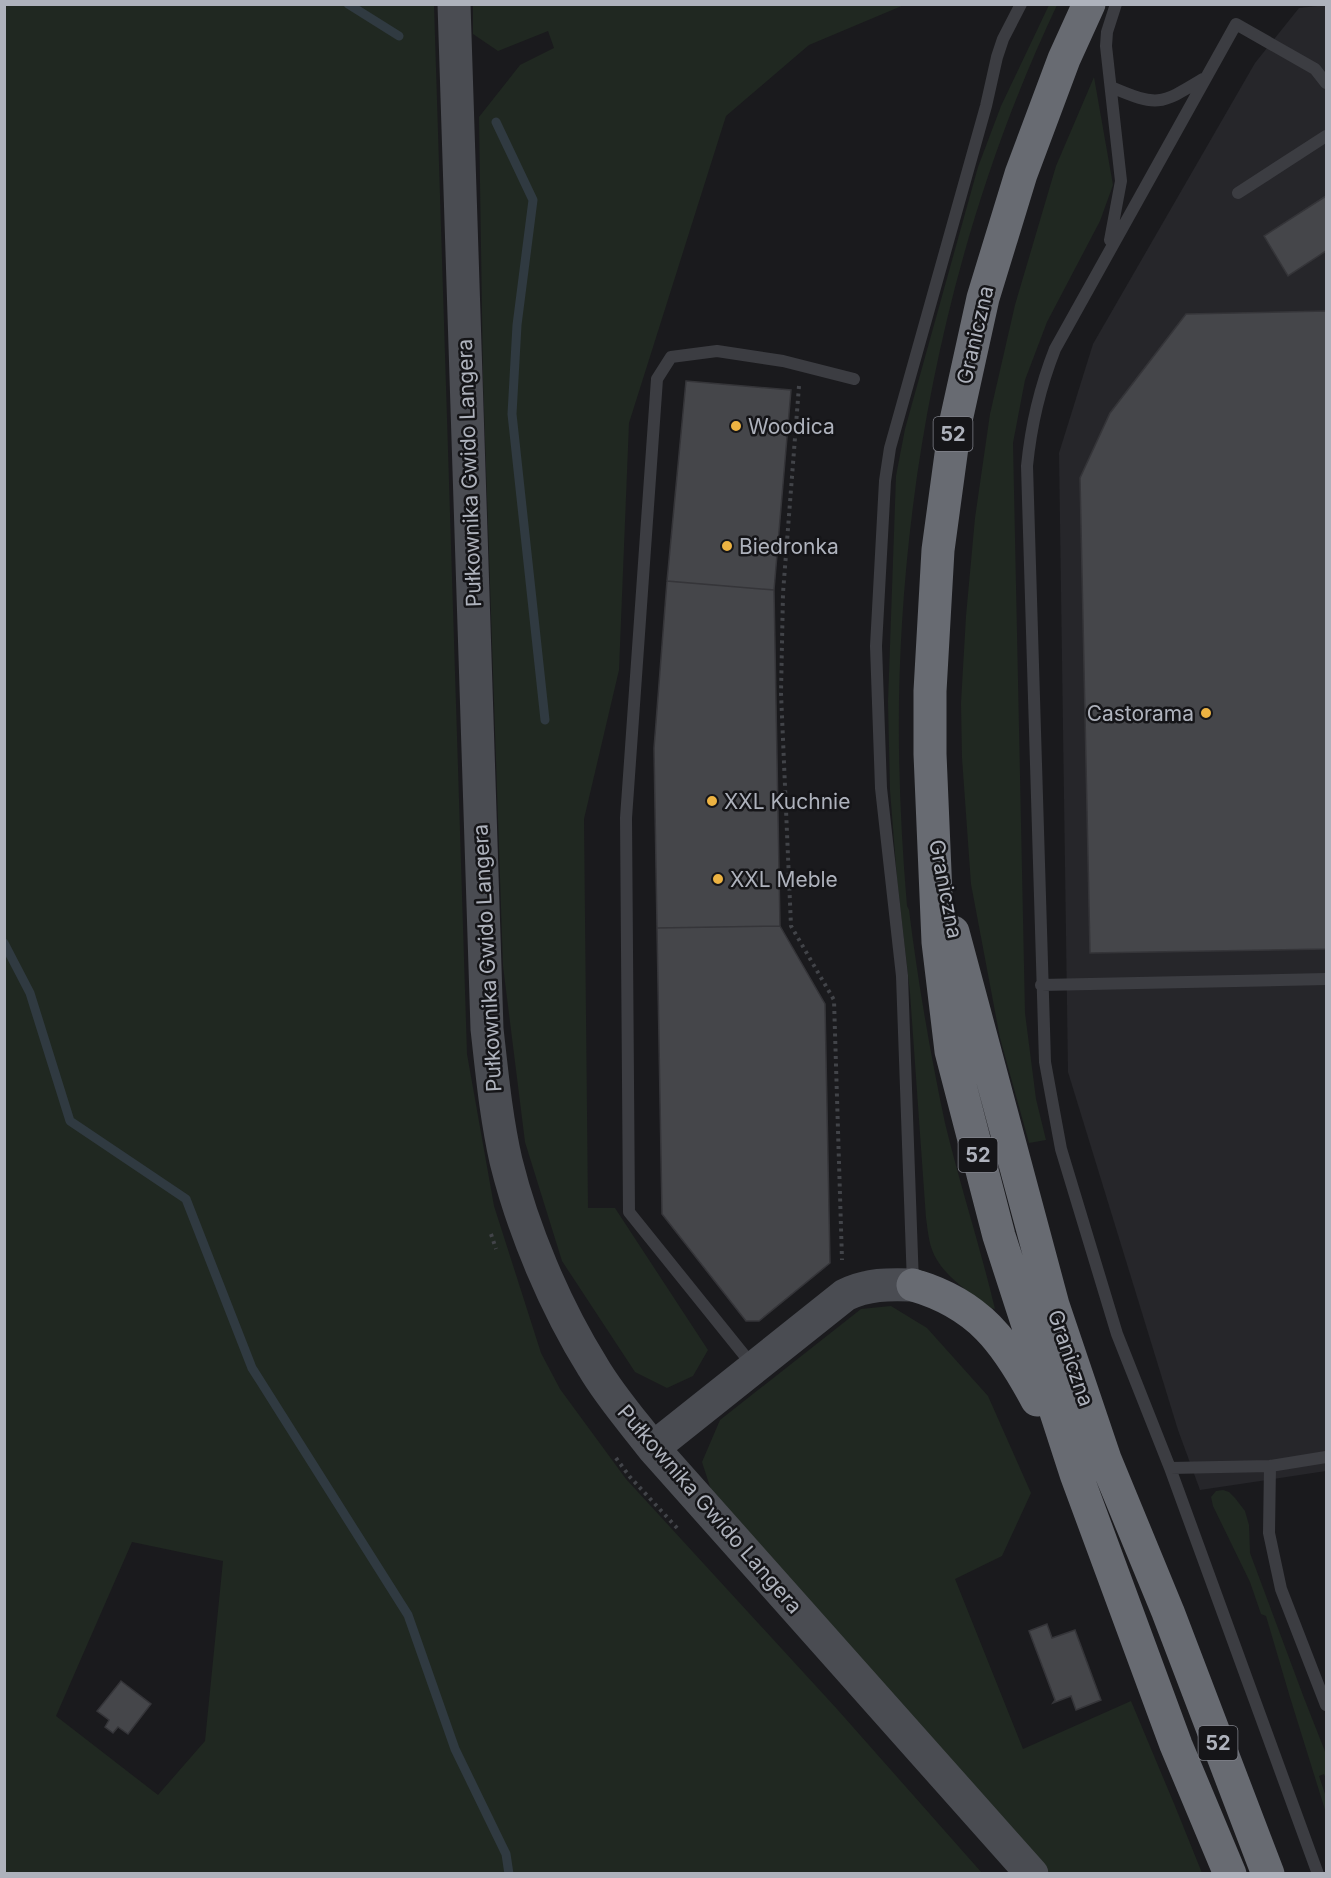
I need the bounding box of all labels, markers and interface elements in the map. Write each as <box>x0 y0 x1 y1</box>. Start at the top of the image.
street label: Graniczna <box>952 283 998 387</box>
street label: Pułkownika Gwido Langera <box>452 339 486 607</box>
place label: Woodica <box>748 414 835 439</box>
road number: 52 <box>934 417 972 451</box>
marker: Woodica <box>729 419 743 433</box>
place label: Biedronka <box>739 534 839 559</box>
marker: Biedronka <box>720 539 734 553</box>
place label: Castorama <box>1087 701 1194 726</box>
marker: Castorama <box>1199 706 1213 720</box>
place label: XXL Kuchnie <box>724 789 850 814</box>
marker: XXL Kuchnie <box>705 794 719 808</box>
street label: Pułkownika Gwido Langera <box>467 823 507 1093</box>
street label: Graniczna <box>924 837 968 941</box>
place label: XXL Meble <box>730 867 838 892</box>
marker: XXL Meble <box>711 872 725 886</box>
road number: 52 <box>958 1138 998 1172</box>
street label: Graniczna <box>1043 1306 1099 1410</box>
street label: Pułkownika Gwido Langera <box>613 1400 807 1618</box>
road number: 52 <box>1198 1726 1238 1760</box>

